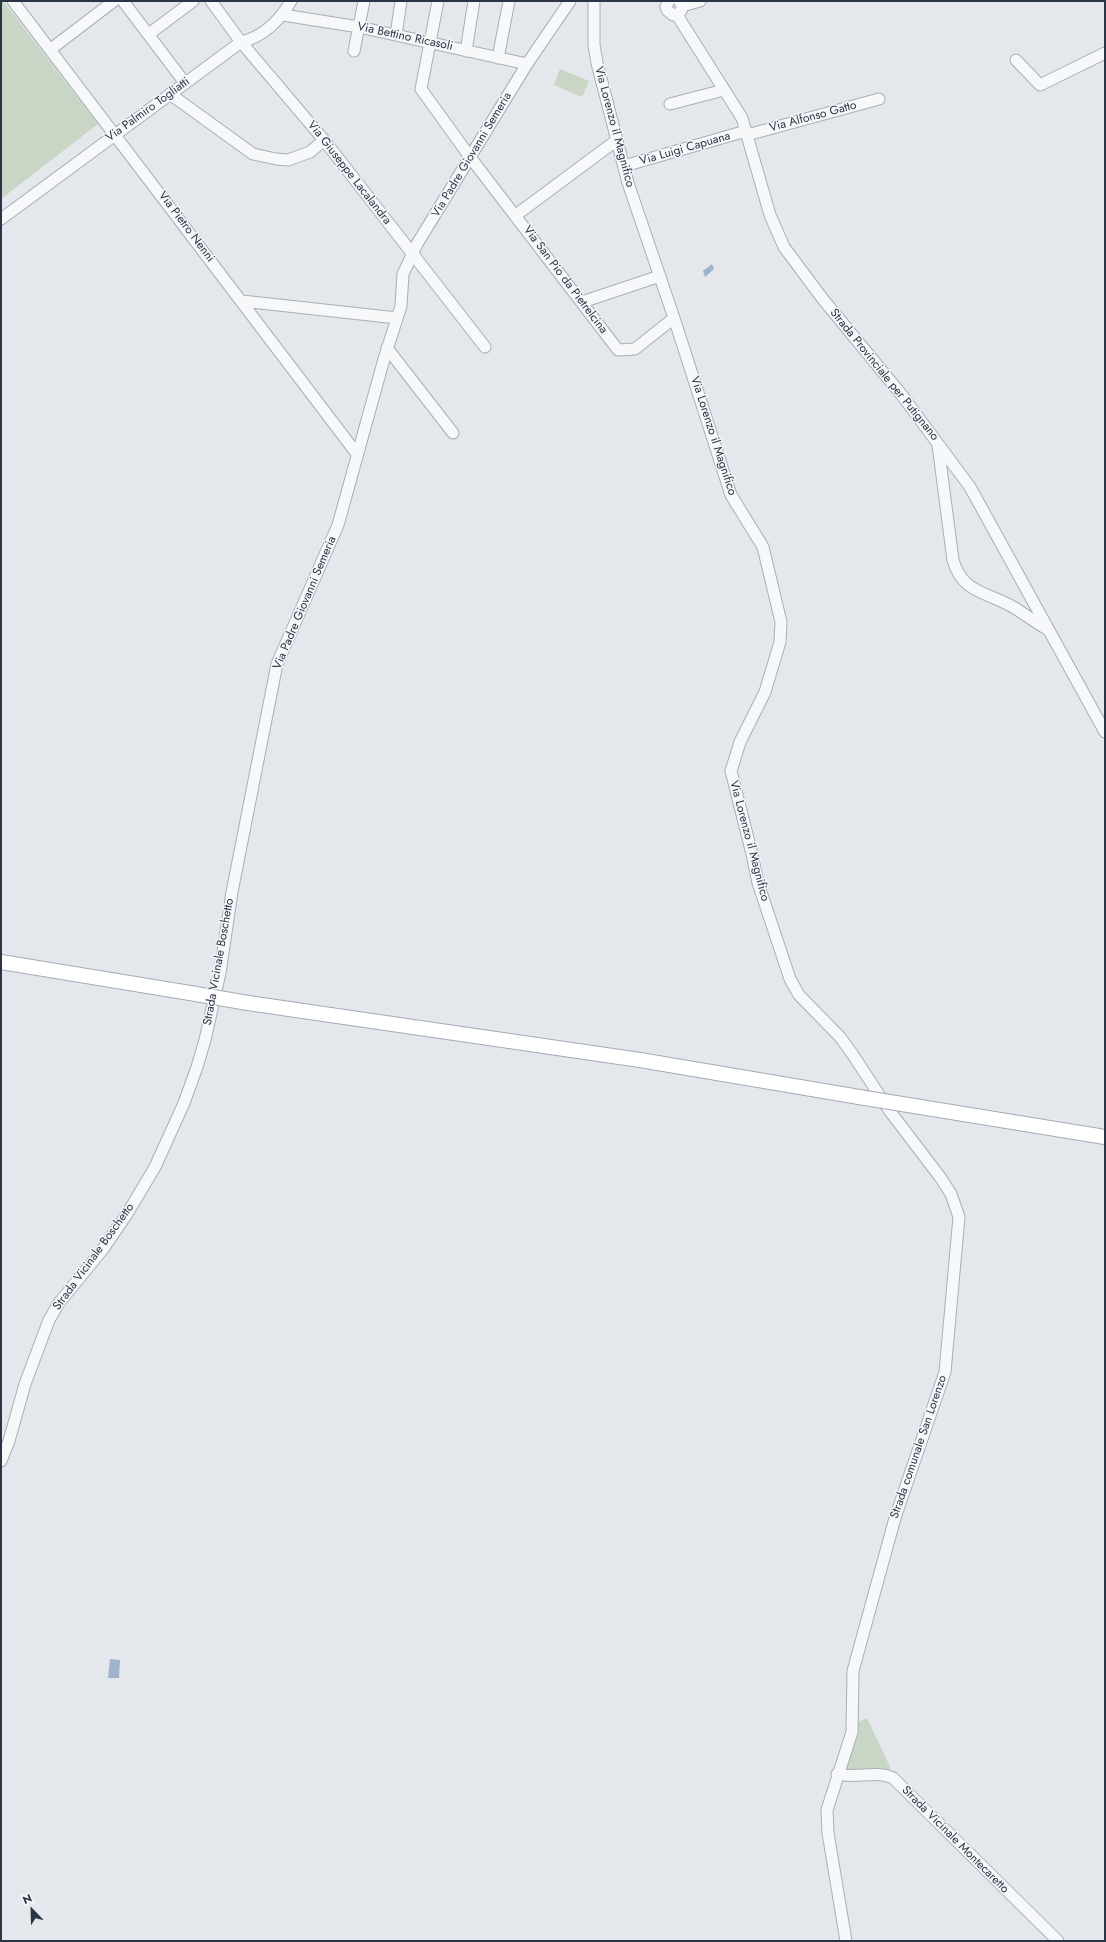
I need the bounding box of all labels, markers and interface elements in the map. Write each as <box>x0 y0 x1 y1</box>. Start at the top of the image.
street label: Via Bettino Ricasoli <box>356 20 454 54</box>
street label: Via Lorenzo il Magnifico <box>591 65 637 189</box>
street label: Via Palmiro Togliatti <box>103 75 193 145</box>
street label: Via Padre Giovanni Semeria <box>429 90 515 220</box>
street label: Via Alfonso Gatto <box>768 98 858 136</box>
street label: Via Giuseppe Lacalandra <box>304 118 394 228</box>
street label: Via Luigi Capuana <box>638 129 732 169</box>
street label: Via Pietro Nenni <box>155 189 217 265</box>
street label: Via San Pio da Pietrelcina <box>520 223 610 337</box>
street label: Strada Provinciale per Putignano <box>826 306 942 444</box>
street label: Via Lorenzo il Magnifico <box>687 375 739 497</box>
street label: Via Padre Giovanni Semeria <box>270 534 340 672</box>
street label: Via Lorenzo il Magnifico <box>726 779 772 903</box>
street label: Strada Vicinale Boschetto <box>201 897 237 1027</box>
street label: Strada Vicinale Boschetto <box>50 1201 138 1313</box>
street label: Strada comunale San Lorenzo <box>888 1373 950 1521</box>
street label: Strada Vicinale Montecaretto <box>898 1783 1012 1897</box>
north arrow <box>12 1890 52 1930</box>
text: N <box>20 1890 34 1908</box>

